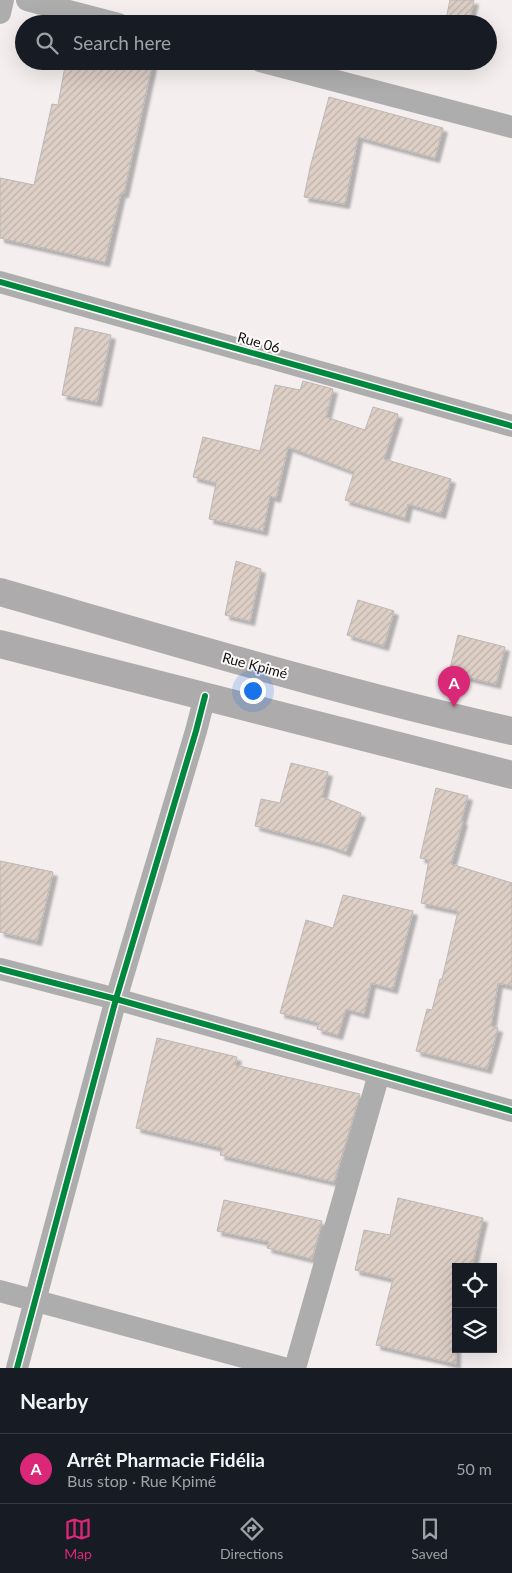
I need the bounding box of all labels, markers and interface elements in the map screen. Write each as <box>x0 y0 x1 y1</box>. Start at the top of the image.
search box <box>15 15 497 70</box>
icon: search <box>33 29 61 57</box>
text: Search here <box>73 31 171 54</box>
street label: Rue 06 <box>236 328 282 356</box>
street label: Rue Kpimé <box>221 648 289 682</box>
pin: A <box>438 666 470 707</box>
your location <box>240 678 266 704</box>
map controls <box>452 1263 497 1353</box>
button: locate <box>452 1263 497 1308</box>
button: layers <box>452 1308 497 1353</box>
text: Nearby <box>20 1388 88 1413</box>
text: Arrêt Pharmacie Fidélia <box>67 1448 265 1471</box>
text: A <box>30 1459 42 1478</box>
text: 50 m <box>456 1459 492 1478</box>
text: Bus stop · Rue Kpimé <box>67 1471 216 1490</box>
tab: Map <box>64 1515 92 1562</box>
tab: Directions <box>220 1515 283 1562</box>
tab: Saved <box>411 1515 448 1562</box>

